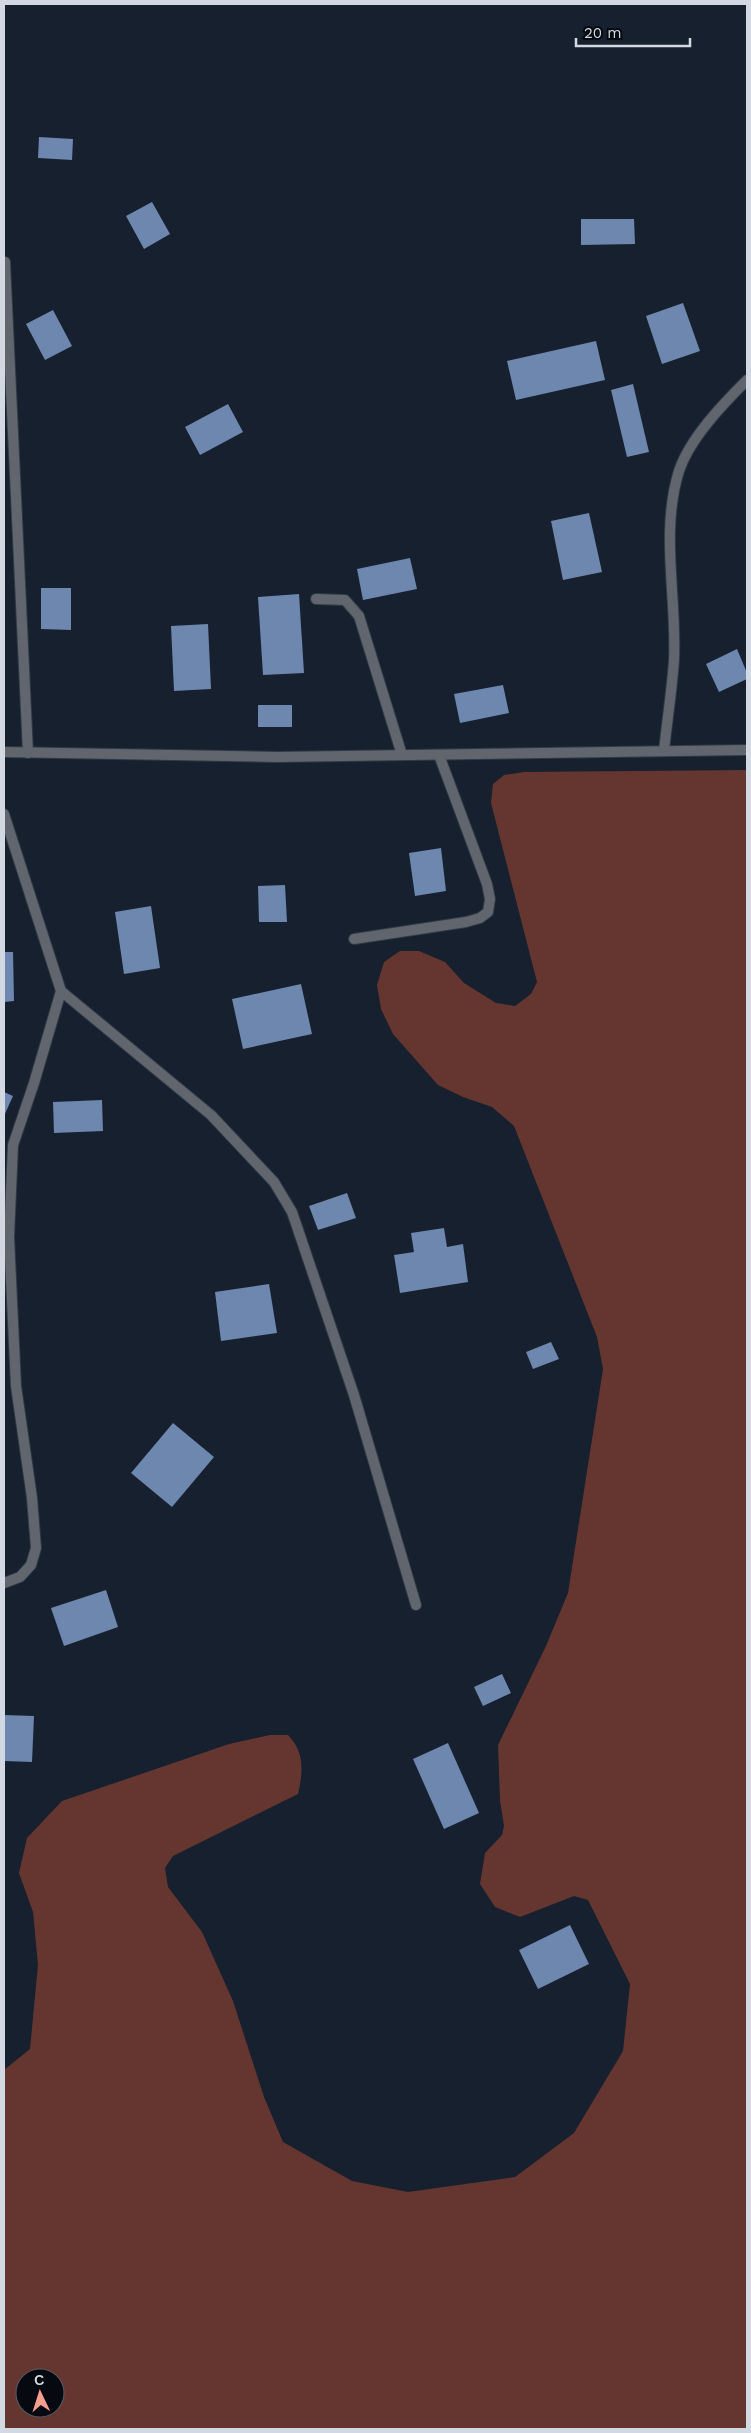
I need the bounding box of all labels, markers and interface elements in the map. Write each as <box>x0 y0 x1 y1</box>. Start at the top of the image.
scale bar <box>576 15 690 47</box>
text: 20 m <box>584 24 622 42</box>
north arrow <box>15 2368 65 2418</box>
text: С <box>33 2372 45 2388</box>

